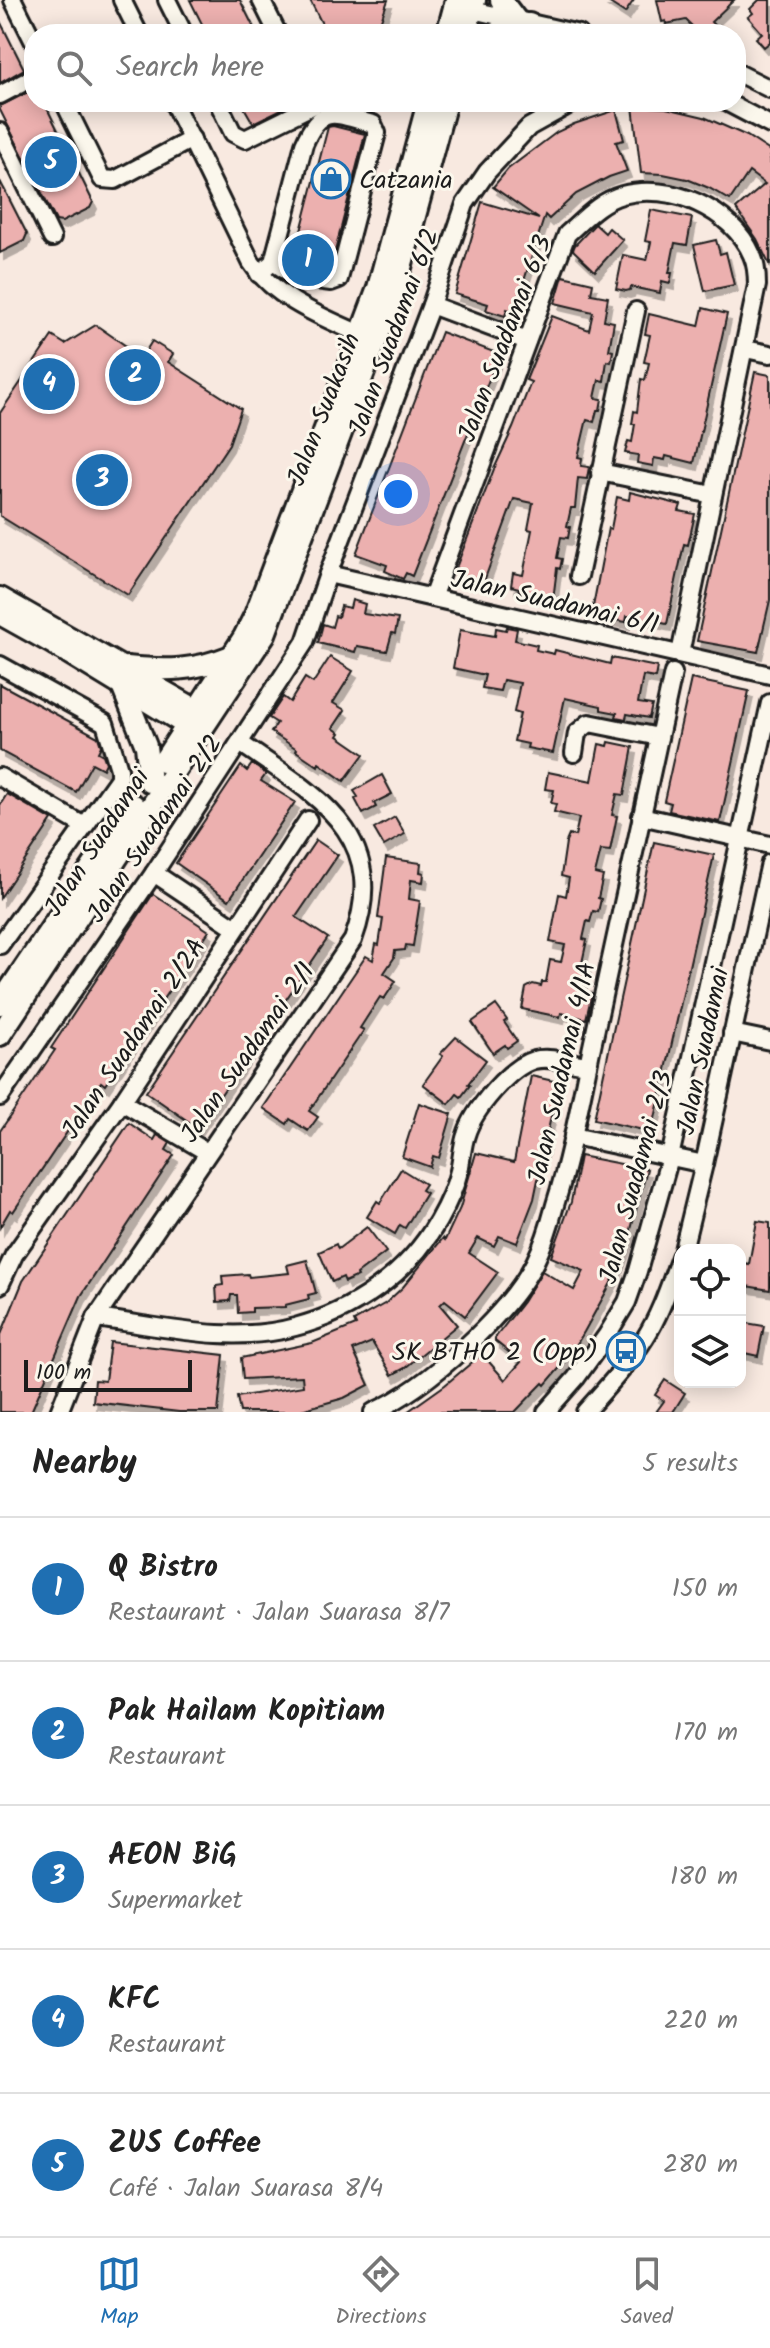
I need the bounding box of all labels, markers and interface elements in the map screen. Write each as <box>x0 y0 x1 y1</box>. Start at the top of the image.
search box <box>24 24 746 112</box>
text: Search here <box>116 44 264 92</box>
icon: search <box>52 46 96 90</box>
pin: 5 <box>25 132 77 192</box>
shop icon: Catzania <box>310 158 352 200</box>
place label: Catzania <box>359 160 453 202</box>
street label: Jalan Suadamai 6/2 <box>338 223 452 443</box>
street label: Jalan Suadamai 6/3 <box>447 229 565 448</box>
pin: 1 <box>282 230 334 290</box>
street label: Jalan Suakasih <box>276 327 373 493</box>
pin: 2 <box>109 345 161 405</box>
pin: 4 <box>23 354 75 414</box>
pin: 3 <box>76 450 128 510</box>
your location <box>378 474 418 514</box>
street label: Jalan Suadamai 6/1 <box>446 559 663 647</box>
street label: Jalan Suadamai 2/2 <box>80 728 228 928</box>
street label: Jalan Suadamai <box>37 762 155 922</box>
street label: Jalan Suadamai 2/2A <box>51 930 218 1149</box>
street label: Jalan Suadamai 2/1 <box>170 954 327 1152</box>
street label: Jalan Suadamai 4/1A <box>517 958 609 1189</box>
street label: Jalan Suadamai <box>666 962 743 1139</box>
street label: Jalan Suadamai 2/3 <box>588 1066 686 1289</box>
map controls <box>674 1244 746 1388</box>
button: locate <box>674 1244 746 1316</box>
button: layers <box>674 1316 746 1388</box>
bus stop icon: SK BTHO 2 (Opp) <box>605 1330 647 1372</box>
place label: SK BTHO 2 (Opp) <box>392 1332 598 1374</box>
scale bar <box>24 1356 192 1392</box>
text: 100 m <box>36 1356 91 1391</box>
text: Nearby <box>32 1437 137 1491</box>
text: 5 results <box>642 1443 738 1485</box>
text: Q Bistro <box>108 1544 218 1592</box>
text: 1 <box>54 1568 62 1610</box>
text: 150 m <box>672 1568 738 1610</box>
text: Restaurant · Jalan Suarasa 8/7 <box>108 1592 450 1634</box>
text: Pak Hailam Kopitiam <box>108 1688 385 1736</box>
text: 2 <box>50 1712 66 1754</box>
text: 170 m <box>674 1712 738 1754</box>
text: Restaurant <box>108 1736 225 1778</box>
text: AEON BiG <box>108 1832 237 1880</box>
text: 3 <box>51 1856 65 1898</box>
text: 180 m <box>670 1856 738 1898</box>
text: Supermarket <box>108 1880 243 1922</box>
text: KFC <box>108 1976 161 2024</box>
text: 4 <box>51 2000 65 2042</box>
text: 220 m <box>664 2000 738 2042</box>
text: Restaurant <box>108 2024 225 2066</box>
text: ZUS Coffee <box>108 2120 261 2168</box>
text: 5 <box>51 2144 65 2186</box>
text: 280 m <box>663 2144 738 2186</box>
text: Café · Jalan Suarasa 8/4 <box>108 2168 383 2210</box>
tab: Map <box>97 2252 141 2335</box>
tab: Directions <box>335 2252 427 2335</box>
tab: Saved <box>621 2252 673 2335</box>

